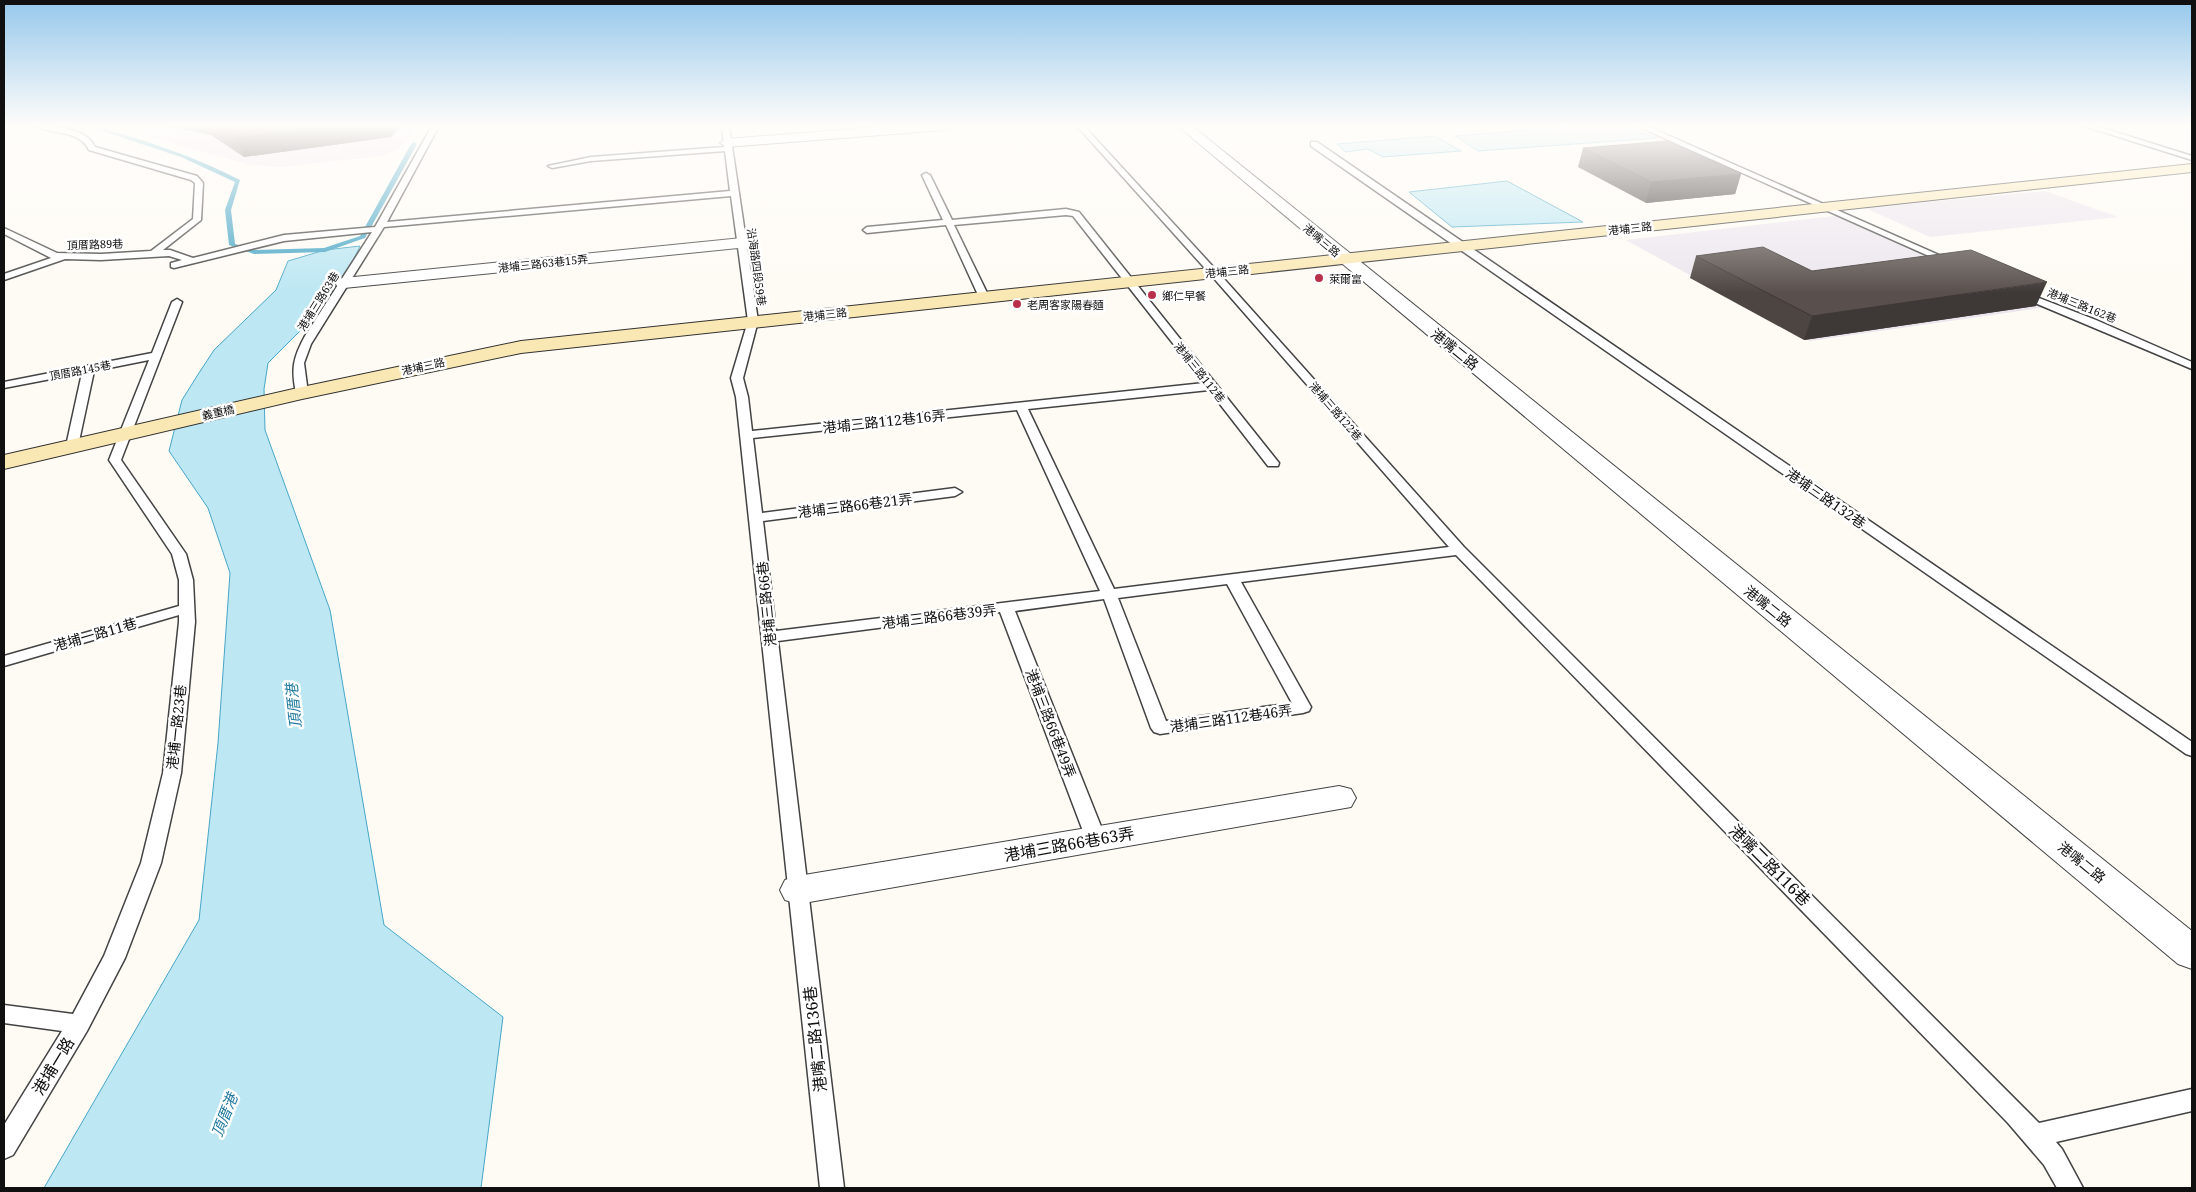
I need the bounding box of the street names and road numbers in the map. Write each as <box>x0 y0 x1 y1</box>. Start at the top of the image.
street label: 港埔三路 <box>1607 218 1653 238</box>
street label: 港嘴三路 <box>1300 220 1344 260</box>
street label: 沿海路四段59巷 <box>744 227 770 307</box>
street label: 頂厝路89巷 <box>67 236 123 252</box>
street label: 港埔三路63巷15弄 <box>497 251 589 275</box>
street label: 港埔三路 <box>1204 261 1250 281</box>
street label: 港埔三路63巷 <box>294 268 342 334</box>
street label: 港埔三路162巷 <box>2045 284 2119 326</box>
street label: 港埔三路 <box>802 304 848 324</box>
street label: 港嘴二路 <box>1427 324 1483 374</box>
street label: 港埔三路112巷 <box>1171 339 1229 405</box>
street label: 港埔三路 <box>400 354 446 378</box>
street label: 頂厝路145巷 <box>48 357 112 383</box>
street label: 港埔三路122巷 <box>1306 378 1366 444</box>
street label: 義重橋 <box>200 401 236 423</box>
street label: 港埔三路112巷16弄 <box>822 405 946 437</box>
street label: 港埔三路132巷 <box>1782 463 1870 533</box>
street label: 港埔三路66巷21弄 <box>797 489 913 521</box>
street label: 港埔三路66巷 <box>752 560 780 648</box>
street label: 港嘴二路 <box>1740 581 1796 631</box>
street label: 港埔三路66巷39弄 <box>881 600 997 632</box>
street label: 港埔一路11巷 <box>51 613 139 655</box>
street label: 港埔三路66巷49弄 <box>1021 666 1081 780</box>
street label: 港埔一路23巷 <box>162 683 190 771</box>
street label: 港埔三路112巷46弄 <box>1169 700 1293 736</box>
street label: 港嘴二路116巷 <box>1724 819 1816 911</box>
street label: 港埔三路66巷63弄 <box>1002 822 1136 866</box>
street label: 港嘴二路 <box>2054 837 2110 887</box>
street label: 港嘴二路136巷 <box>798 985 832 1093</box>
street label: 港埔一路 <box>27 1033 79 1099</box>

